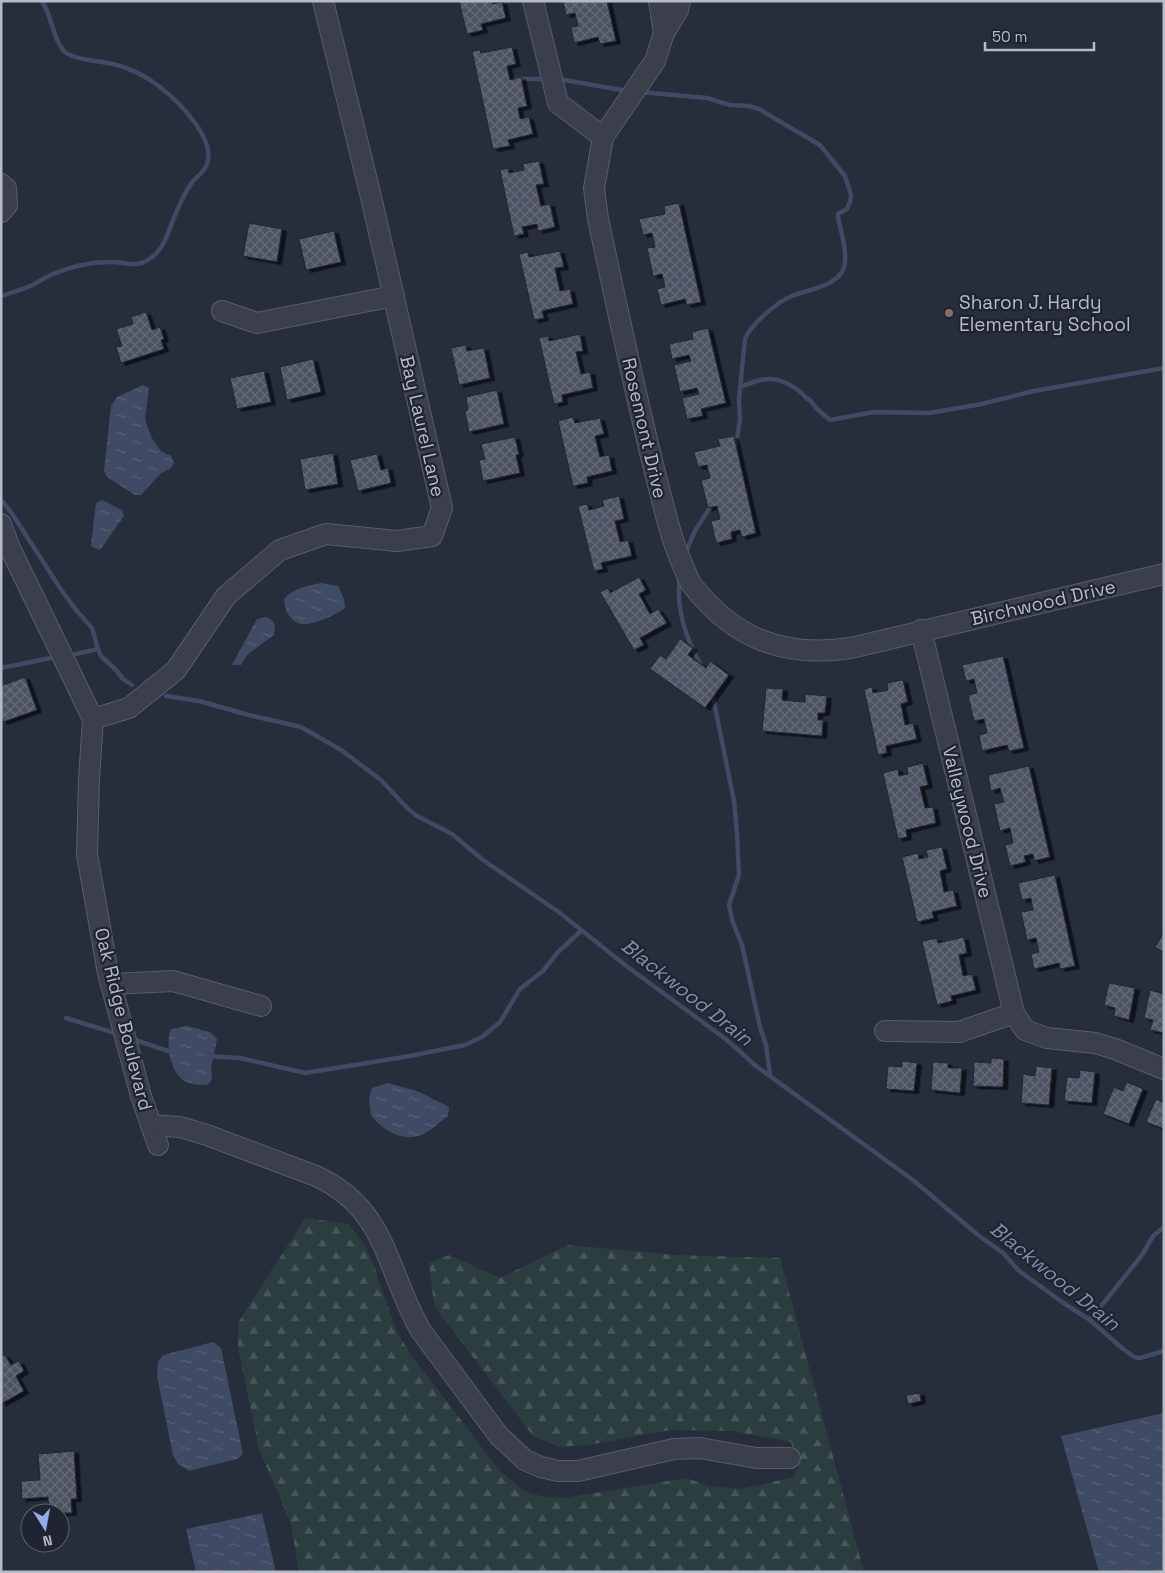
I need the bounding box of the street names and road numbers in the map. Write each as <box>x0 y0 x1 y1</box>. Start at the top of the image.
street label: Bay Laurel Lane <box>394 353 451 499</box>
street label: Rosemont Drive <box>616 355 673 501</box>
street label: Birchwood Drive <box>968 574 1118 631</box>
street label: Valleywood Drive <box>937 744 998 901</box>
street label: Oak Ridge Boulevard <box>89 925 158 1113</box>

